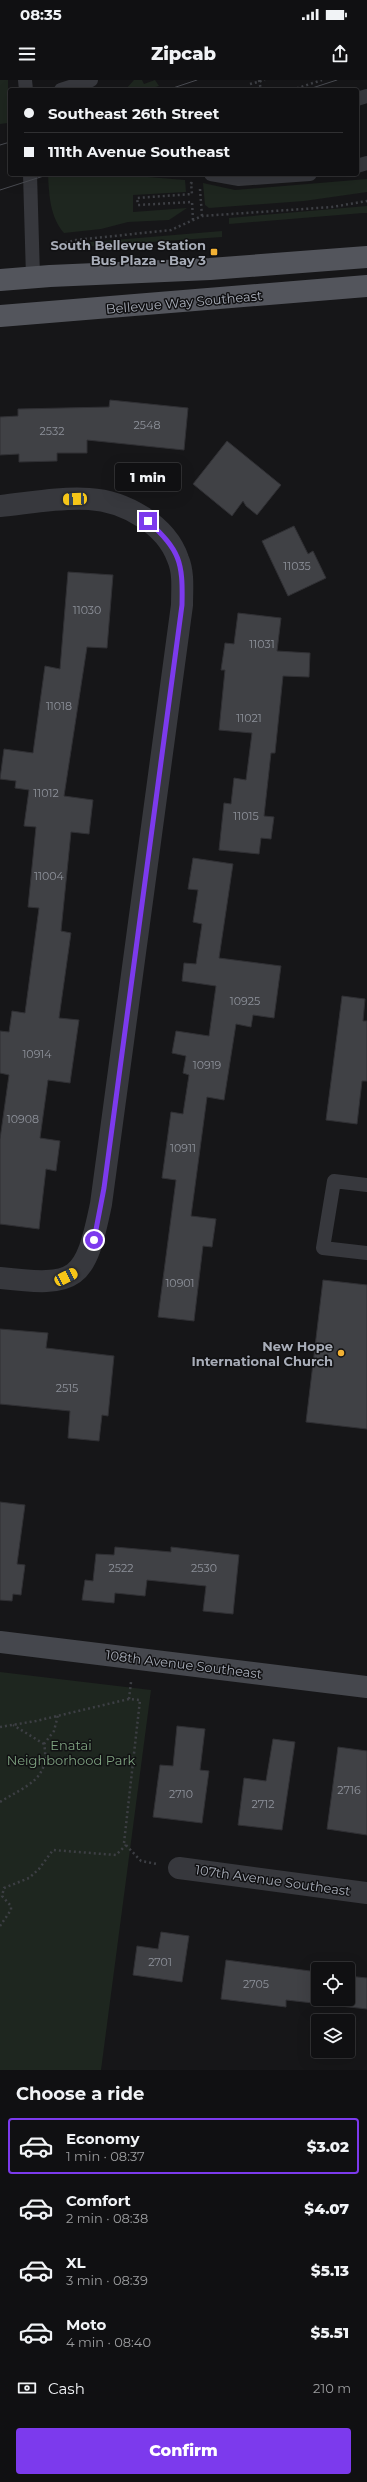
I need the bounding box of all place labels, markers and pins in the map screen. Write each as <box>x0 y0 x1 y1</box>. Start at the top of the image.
place label: South Bellevue Station Bus Plaza - Bay 3 <box>51 237 206 268</box>
marker: South Bellevue Station Bus Plaza - Bay 3 <box>209 247 219 257</box>
place label: New Hope International Church <box>191 1338 333 1369</box>
marker: New Hope International Church <box>336 1348 346 1358</box>

